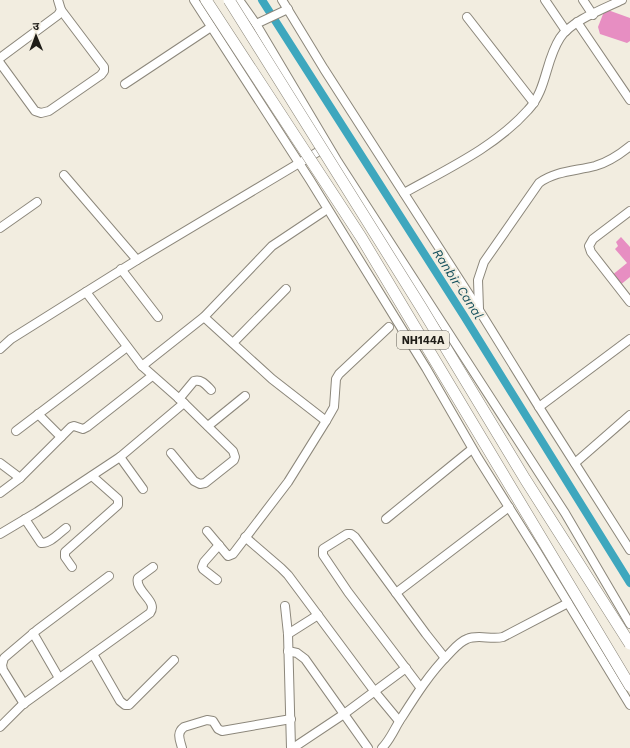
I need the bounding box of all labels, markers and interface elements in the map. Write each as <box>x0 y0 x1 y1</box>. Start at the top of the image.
north arrow <box>16 16 56 56</box>
text: उ <box>33 20 40 33</box>
water label: Ranbir Canal <box>430 246 486 322</box>
road number: NH144A <box>397 331 449 349</box>

